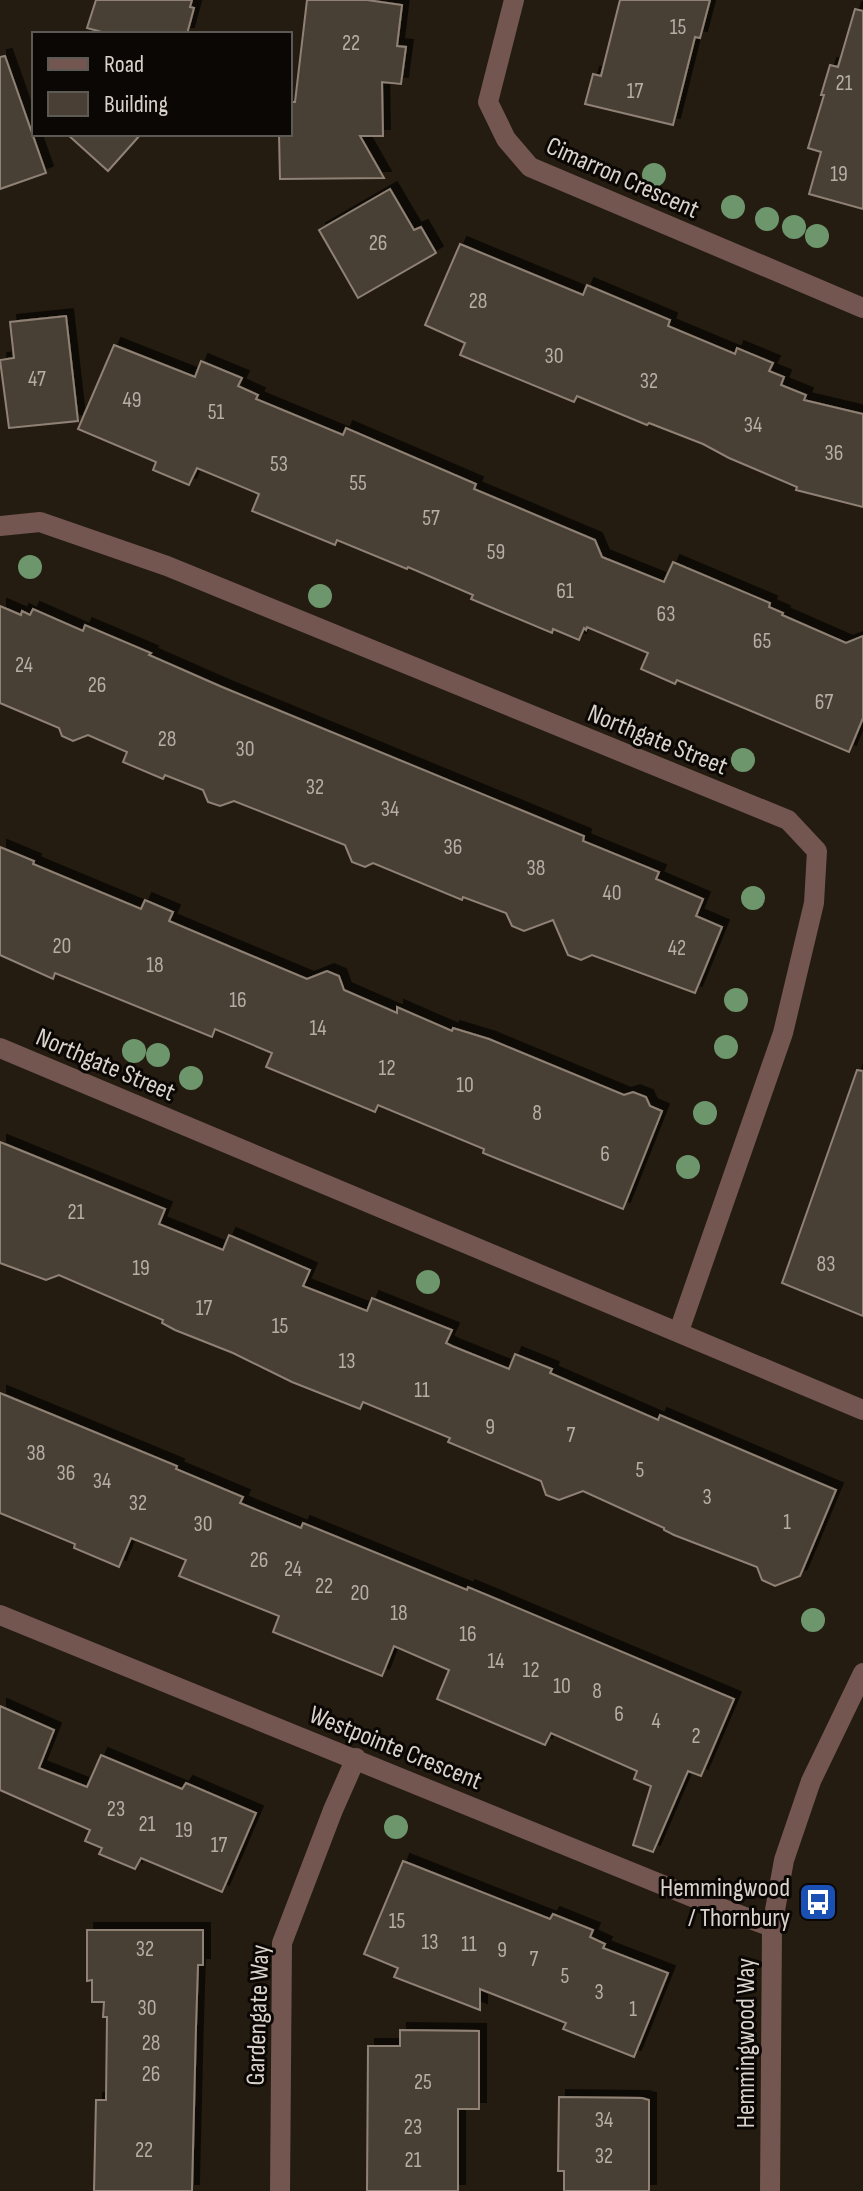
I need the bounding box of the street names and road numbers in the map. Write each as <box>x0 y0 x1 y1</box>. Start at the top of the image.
street label: Cimarron Crescent <box>541 131 704 226</box>
street label: Northgate Street <box>583 698 732 783</box>
street label: Northgate Street <box>31 1022 180 1109</box>
street label: Westpointe Crescent <box>305 1700 486 1797</box>
street label: Gardengate Way <box>241 1944 276 2086</box>
street label: Hemmingwood Way <box>731 1958 762 2128</box>

